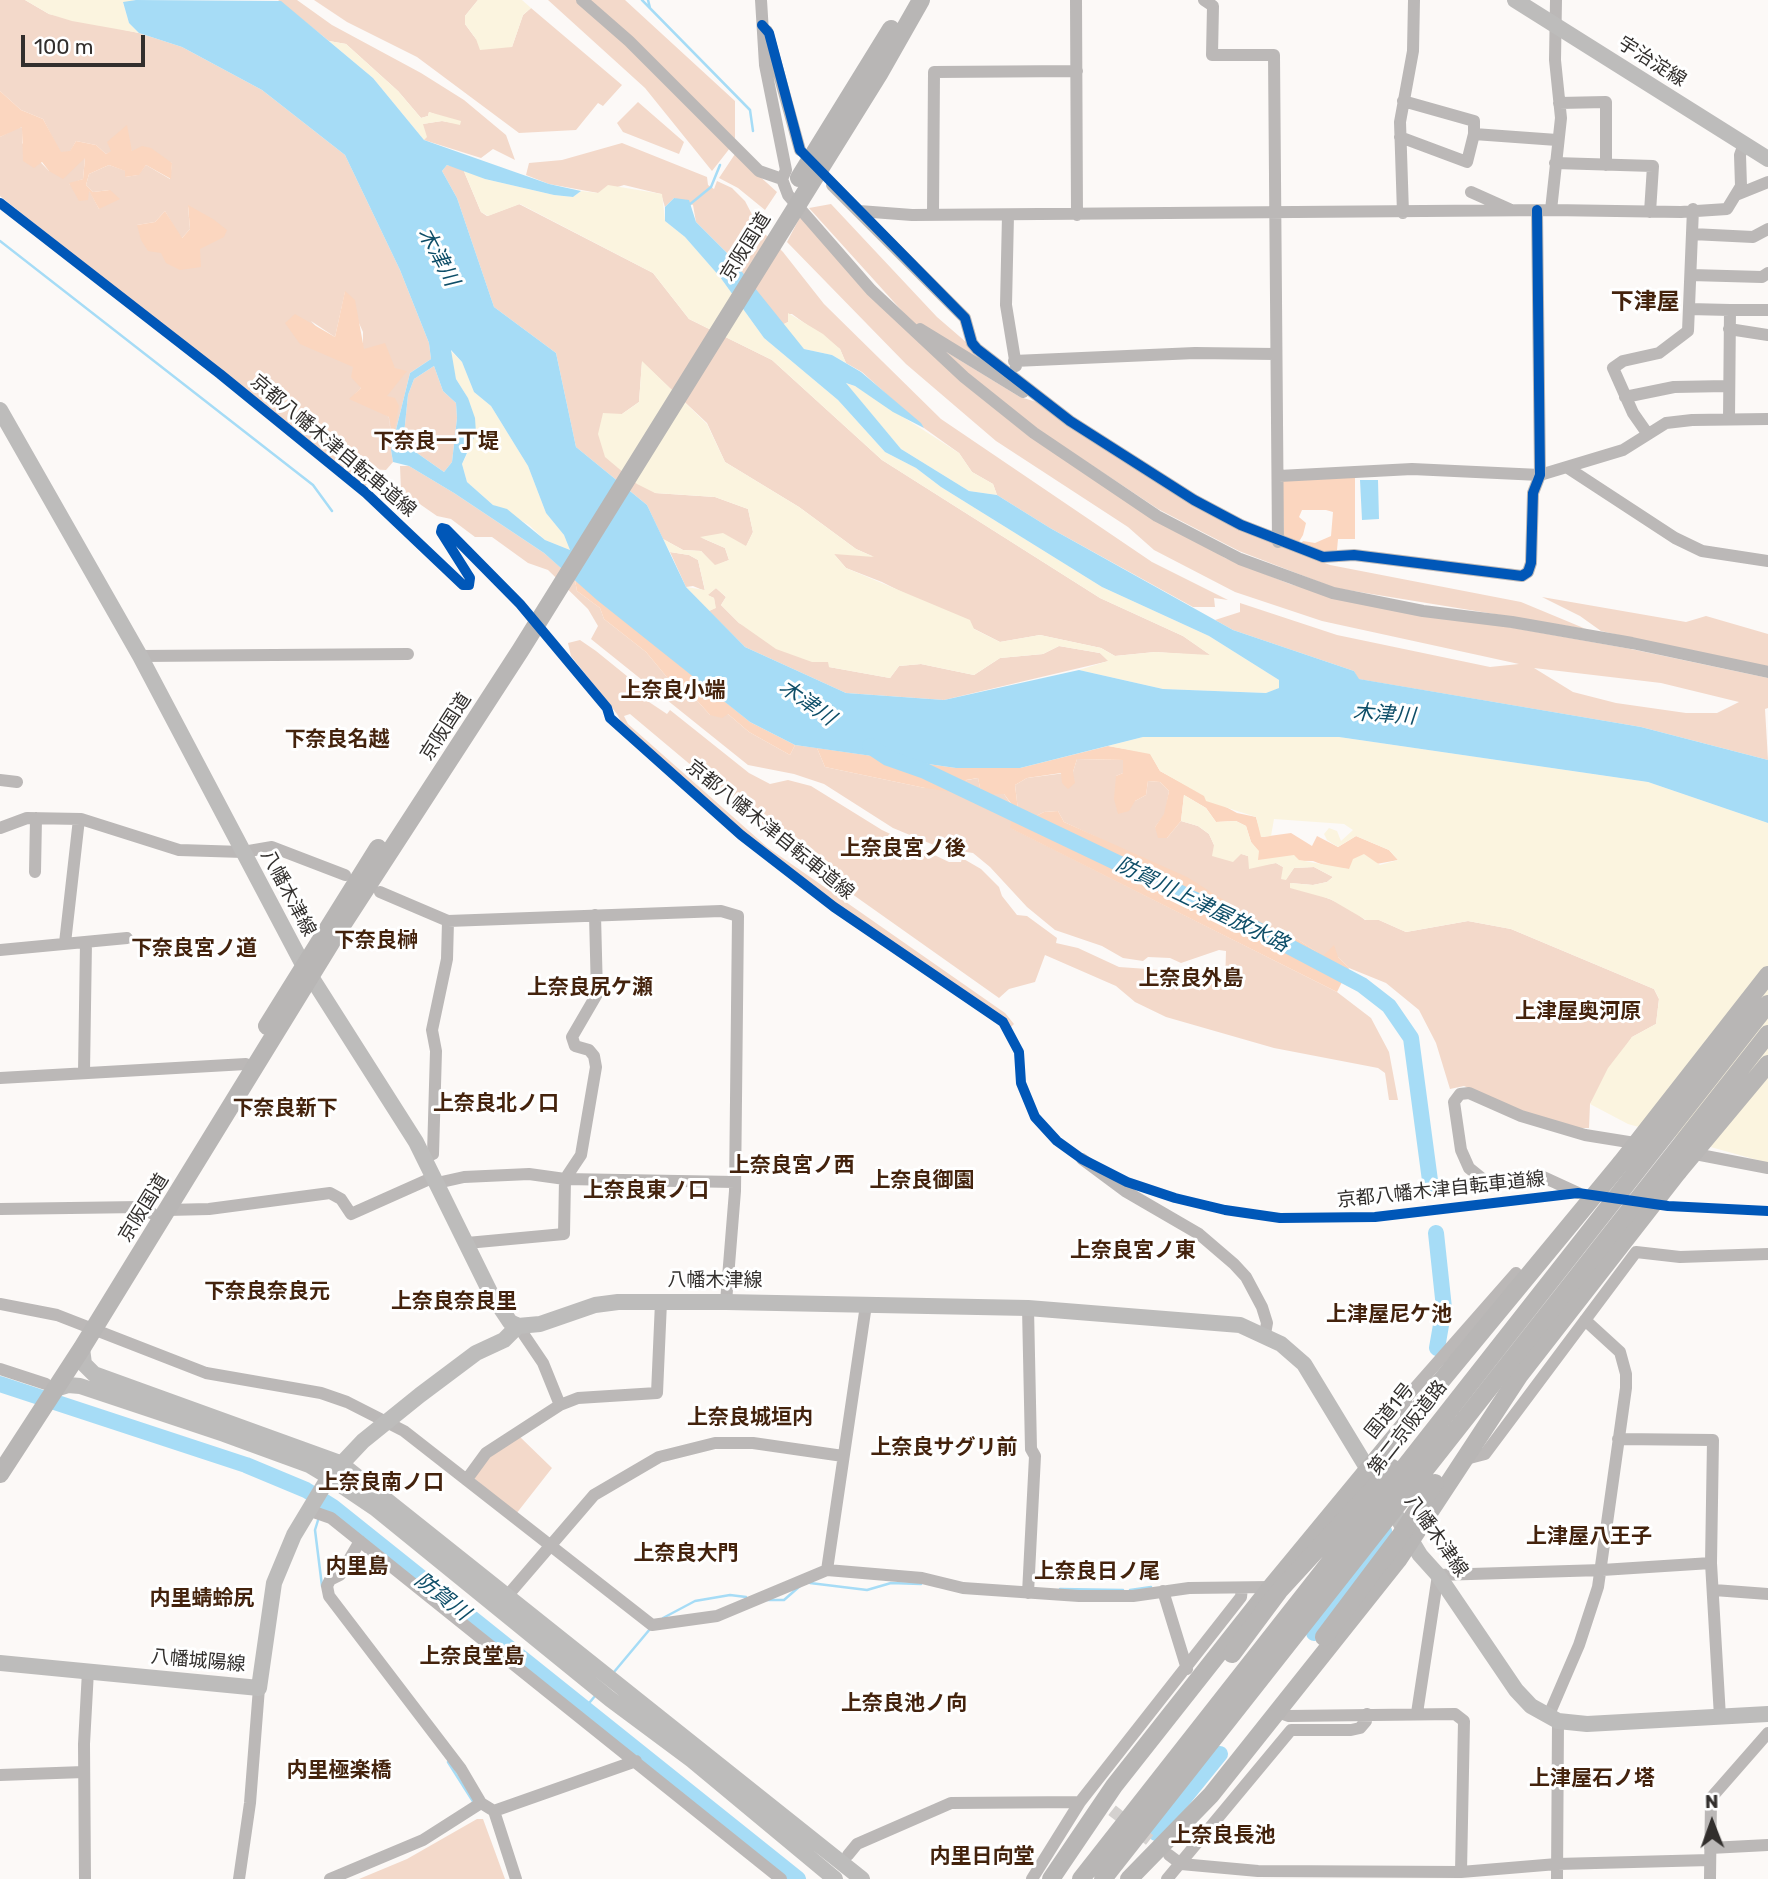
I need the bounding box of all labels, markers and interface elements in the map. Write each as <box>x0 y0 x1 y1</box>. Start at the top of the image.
scale bar <box>24 21 149 65</box>
street label: 宇治淀線 <box>1614 32 1690 92</box>
text: 100 m <box>34 34 93 59</box>
street label: 京阪国道 <box>716 209 776 285</box>
water label: 木津川 <box>412 223 464 291</box>
district label: 下津屋 <box>1611 288 1679 316</box>
street label: 京都八幡木津自転車道線 <box>246 370 420 522</box>
district label: 下奈良一丁堤 <box>373 429 499 455</box>
water label: 木津川 <box>774 675 840 731</box>
district label: 上奈良小端 <box>621 678 725 704</box>
street label: 京阪国道 <box>416 689 476 765</box>
water label: 木津川 <box>1352 700 1416 730</box>
district label: 下奈良名越 <box>285 727 389 753</box>
street label: 京都八幡木津自転車道線 <box>682 755 858 905</box>
district label: 上奈良宮ノ後 <box>840 836 966 862</box>
street label: 八幡木津線 <box>256 846 320 940</box>
water label: 防賀川上津屋放水路 <box>1112 852 1292 958</box>
district label: 下奈良榊 <box>334 928 418 954</box>
district label: 下奈良宮ノ道 <box>131 936 257 962</box>
district label: 上奈良外島 <box>1139 966 1243 992</box>
district label: 上奈良尻ケ瀬 <box>527 975 653 1001</box>
district label: 上津屋奥河原 <box>1515 999 1641 1025</box>
district label: 上奈良北ノ口 <box>433 1091 559 1117</box>
district label: 下奈良新下 <box>233 1096 337 1122</box>
district label: 上奈良宮ノ西 <box>729 1153 855 1179</box>
district label: 上奈良御園 <box>870 1168 974 1194</box>
street label: 京都八幡木津自転車道線 <box>1336 1168 1546 1212</box>
street label: 京阪国道 <box>114 1170 174 1246</box>
district label: 上奈良東ノ口 <box>583 1178 709 1204</box>
district label: 上奈良宮ノ東 <box>1070 1238 1196 1264</box>
street label: 八幡木津線 <box>668 1270 762 1292</box>
district label: 下奈良奈良元 <box>204 1279 330 1305</box>
district label: 上奈良奈良里 <box>391 1289 517 1315</box>
district label: 上津屋尼ケ池 <box>1326 1302 1452 1328</box>
street label: 第二京阪道路 <box>1364 1376 1452 1480</box>
street label: 国道1号 <box>1361 1379 1419 1443</box>
district label: 上奈良城垣内 <box>687 1405 813 1431</box>
district label: 上奈良サグリ前 <box>871 1435 1017 1461</box>
district label: 上奈良南ノ口 <box>318 1470 444 1496</box>
street label: 八幡木津線 <box>1399 1491 1473 1581</box>
district label: 上津屋八王子 <box>1526 1524 1652 1550</box>
district label: 上奈良大門 <box>634 1541 738 1567</box>
district label: 内里島 <box>326 1554 388 1580</box>
district label: 上奈良日ノ尾 <box>1034 1559 1160 1585</box>
water label: 防賀川 <box>409 1568 475 1626</box>
district label: 内里蜻蛉尻 <box>150 1586 254 1612</box>
district label: 上奈良堂島 <box>420 1644 524 1670</box>
street label: 八幡城陽線 <box>150 1646 246 1676</box>
district label: 上奈良池ノ向 <box>841 1691 967 1717</box>
district label: 内里極楽橋 <box>287 1758 391 1784</box>
district label: 上津屋石ノ塔 <box>1529 1766 1655 1792</box>
north arrow <box>1677 1788 1747 1858</box>
text: N <box>1705 1790 1719 1813</box>
district label: 上奈良長池 <box>1171 1823 1275 1849</box>
district label: 内里日向堂 <box>930 1844 1034 1870</box>

